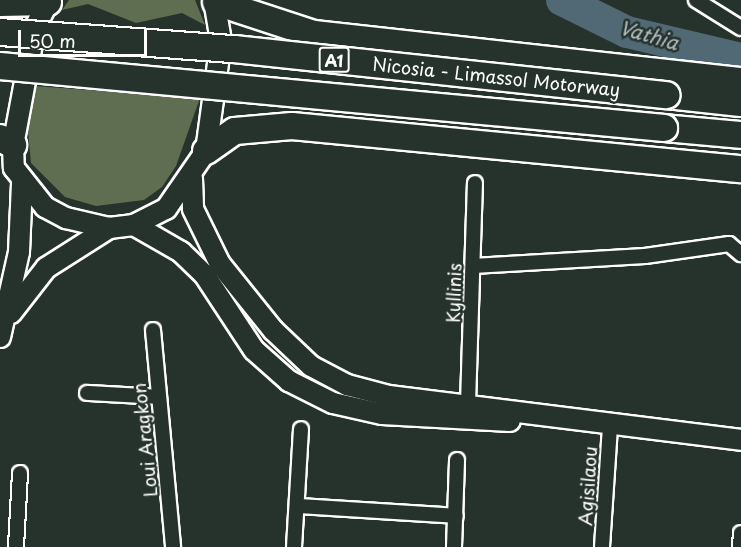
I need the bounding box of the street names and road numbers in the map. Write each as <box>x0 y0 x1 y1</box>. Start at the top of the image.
road number: A1 <box>318 47 350 73</box>
street label: Nicosia - Limassol Motorway <box>370 53 622 101</box>
street label: Kyllinis <box>442 263 466 323</box>
street label: Loui Aragkon <box>128 382 162 498</box>
street label: Agisilaou <box>574 445 602 527</box>

